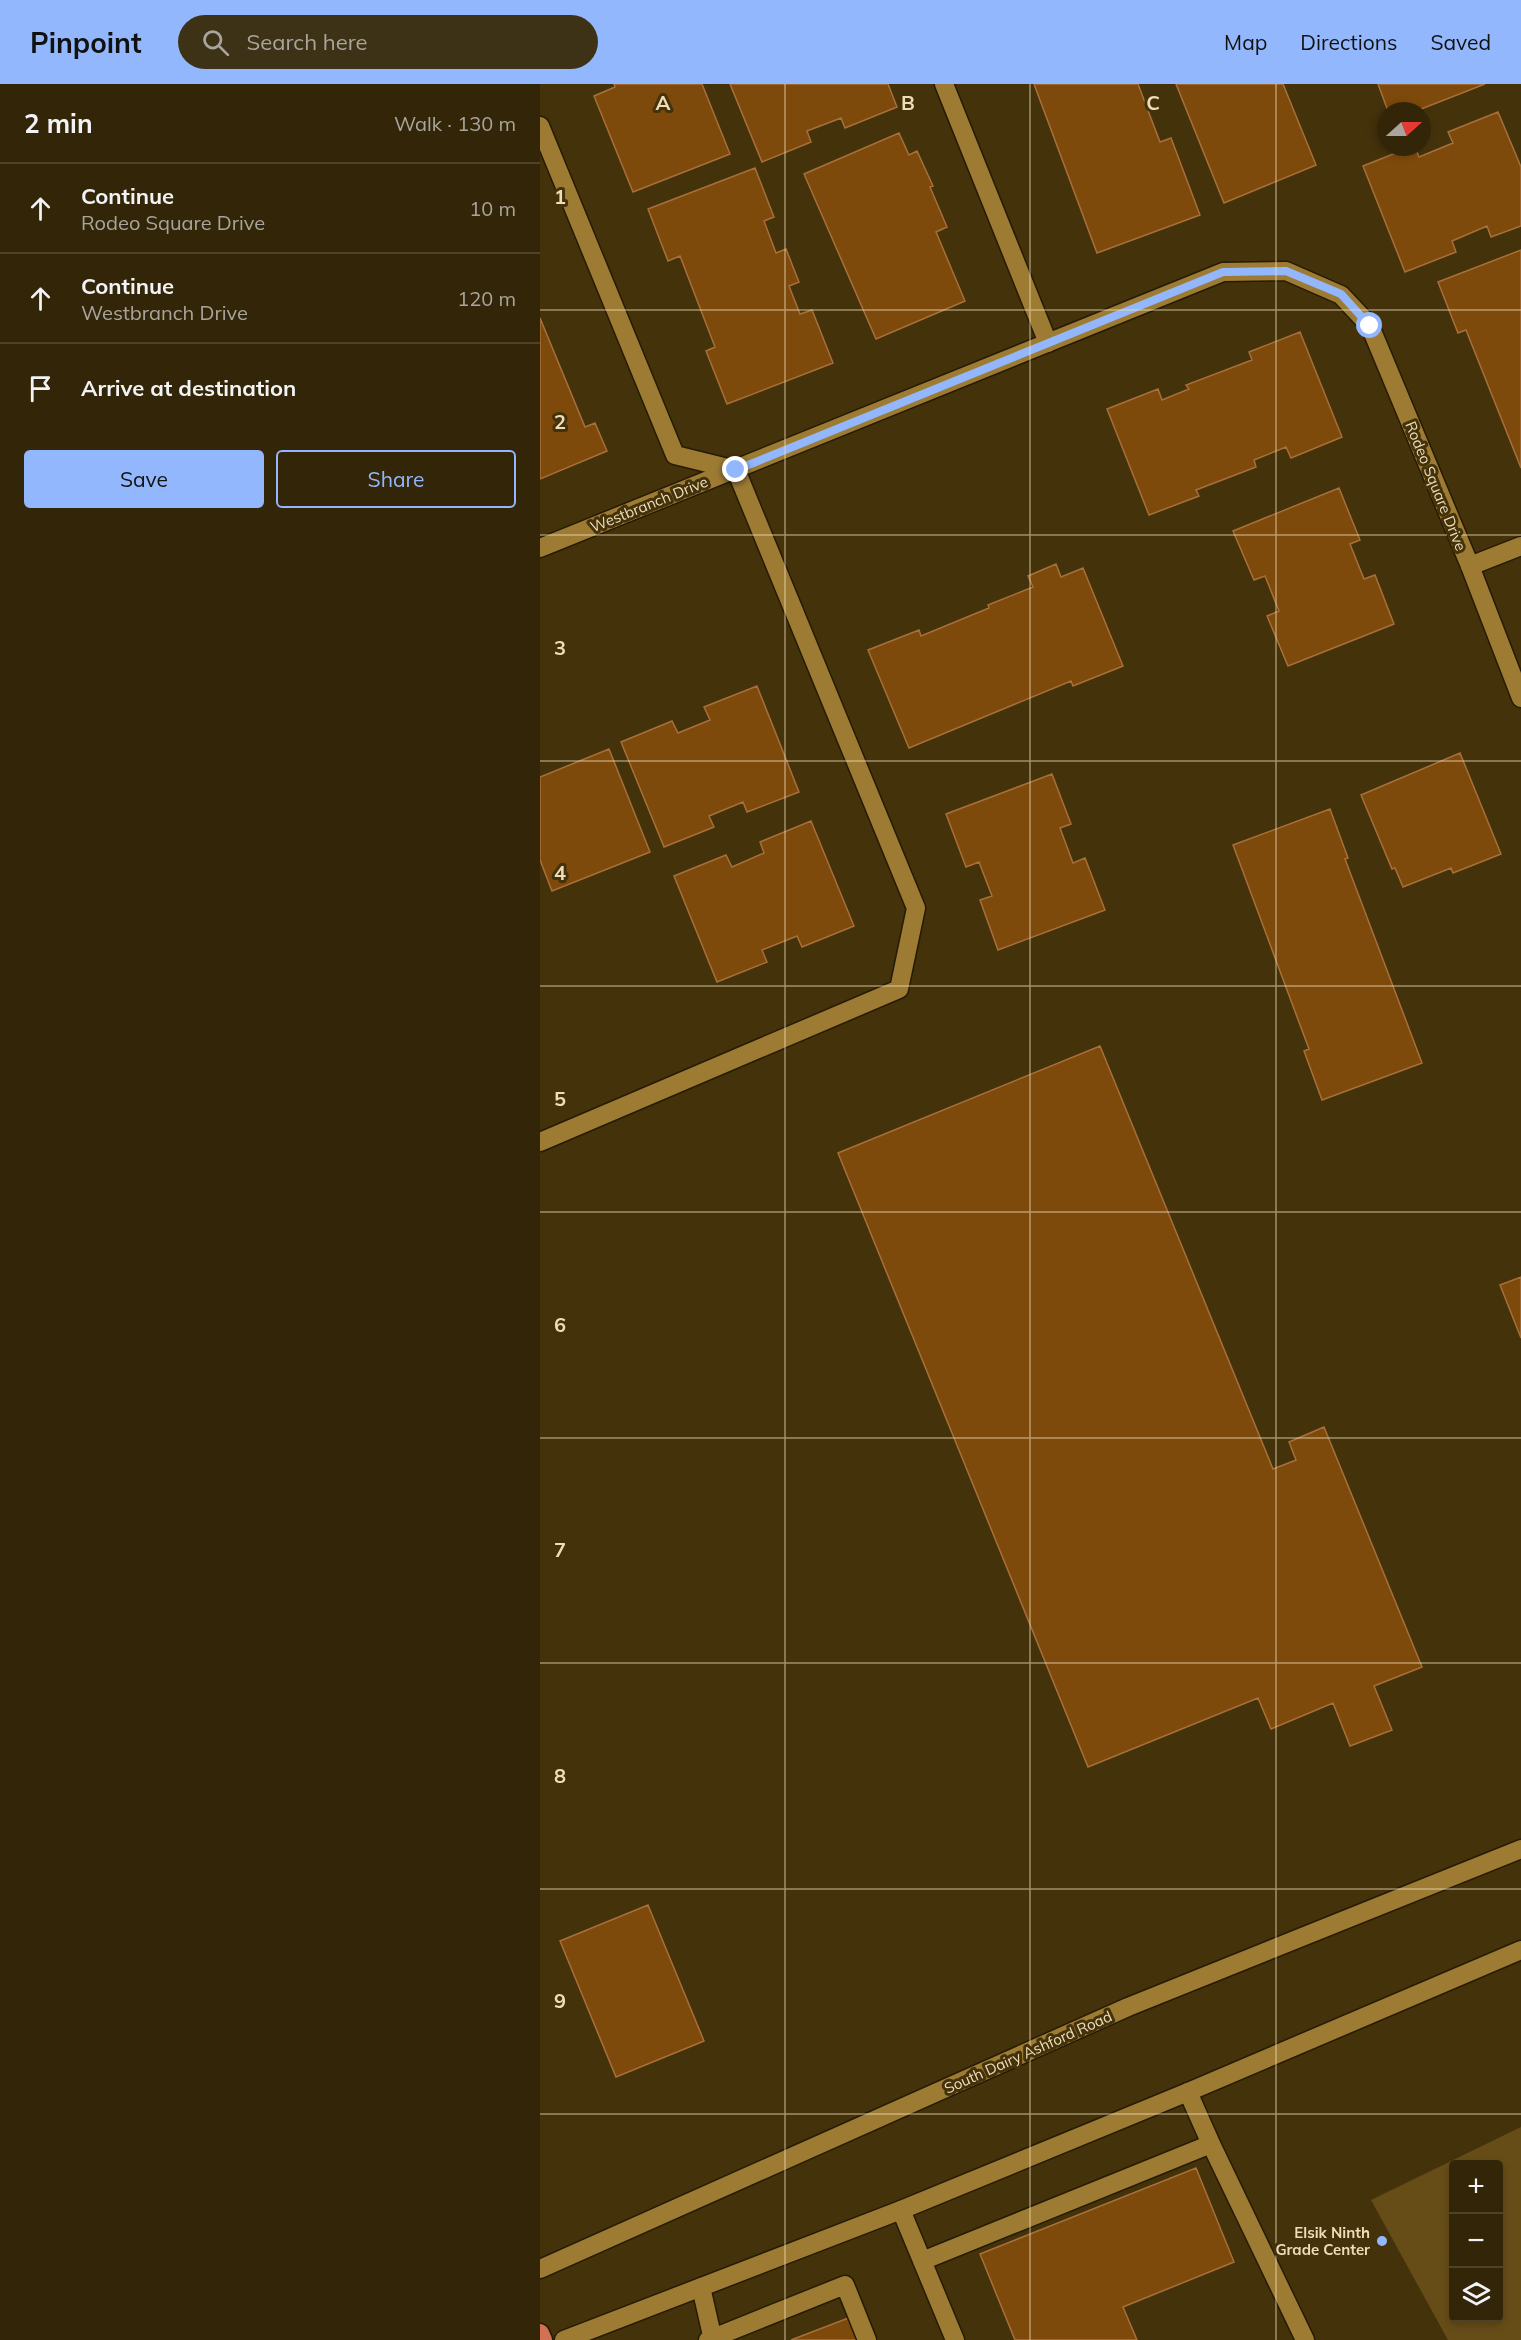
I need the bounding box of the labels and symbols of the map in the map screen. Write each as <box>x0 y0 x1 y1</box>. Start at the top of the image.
text: A <box>656 90 671 115</box>
text: B <box>901 90 915 115</box>
text: C <box>1146 90 1160 115</box>
north arrow <box>1377 102 1431 156</box>
text: 1 <box>554 184 566 209</box>
route start <box>1356 312 1382 338</box>
text: 2 <box>554 409 566 434</box>
street label: Rodeo Square Drive <box>1401 418 1471 554</box>
route end <box>722 456 748 482</box>
street label: Westbranch Drive <box>587 472 711 536</box>
text: 3 <box>554 635 566 660</box>
text: 4 <box>554 860 566 885</box>
text: 5 <box>554 1086 566 1111</box>
text: 6 <box>554 1312 566 1337</box>
text: 7 <box>554 1537 566 1562</box>
text: 8 <box>554 1763 566 1788</box>
text: 9 <box>554 1988 566 2013</box>
street label: South Dairy Ashford Road <box>941 2006 1115 2098</box>
place label: Elsik Ninth Grade Center <box>1275 2223 1370 2259</box>
marker: Elsik Ninth Grade Center <box>1375 2234 1389 2248</box>

